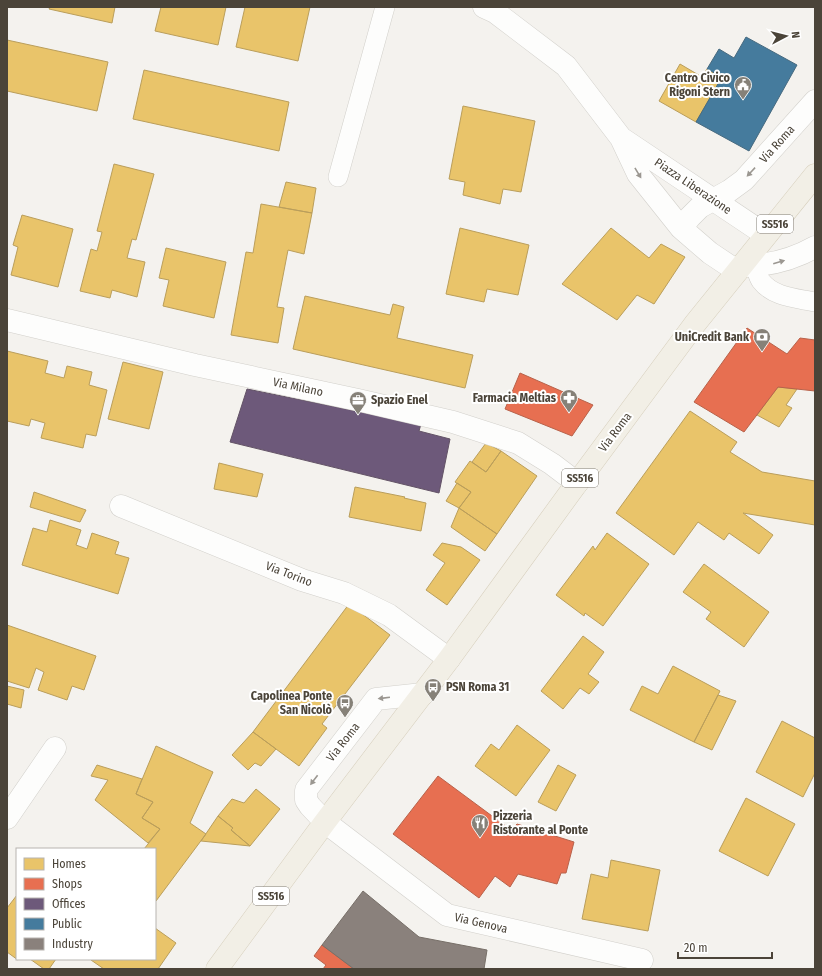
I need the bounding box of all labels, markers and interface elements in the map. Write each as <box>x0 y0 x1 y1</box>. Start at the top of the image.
north arrow <box>766 16 806 56</box>
text: N <box>789 31 802 39</box>
place label: Centro Civico Rigoni Stern <box>665 71 731 99</box>
public building icon: Centro Civico Rigoni Stern <box>733 75 753 100</box>
street label: Via Roma <box>757 122 798 166</box>
street label: Piazza Liberazione <box>652 155 734 217</box>
one-way arrow <box>747 166 756 177</box>
one-way arrow <box>634 167 641 179</box>
road number: SS516 <box>757 215 793 233</box>
one-way arrow <box>774 259 786 265</box>
bank icon: UniCredit Bank <box>752 327 772 352</box>
place label: UniCredit Bank <box>675 330 750 344</box>
street label: Via Milano <box>272 375 324 399</box>
pharmacy icon: Farmacia Meltias <box>559 388 579 413</box>
office icon: Spazio Enel <box>348 390 368 415</box>
place label: Farmacia Meltias <box>473 391 557 405</box>
place label: Spazio Enel <box>371 393 429 407</box>
street label: Via Roma <box>596 409 634 454</box>
road number: SS516 <box>562 469 598 487</box>
street label: Via Torino <box>264 559 314 589</box>
bus stop icon: PSN Roma 31 <box>423 677 443 702</box>
place label: PSN Roma 31 <box>446 680 509 694</box>
place label: Capolinea Ponte San Nicolò <box>251 689 333 717</box>
bus stop icon: Capolinea Ponte San Nicolò <box>335 693 355 718</box>
one-way arrow <box>378 695 390 701</box>
street label: Via Roma <box>323 720 363 764</box>
one-way arrow <box>310 774 318 785</box>
place label: Pizzeria Ristorante al Ponte <box>493 809 588 837</box>
restaurant icon: Pizzeria Ristorante al Ponte <box>470 813 490 838</box>
legend <box>16 848 156 960</box>
text: Homes <box>52 857 86 871</box>
text: Shops <box>52 877 82 891</box>
road number: SS516 <box>253 887 289 905</box>
text: Offices <box>52 897 85 911</box>
street label: Via Genova <box>453 910 509 936</box>
text: Public <box>52 917 82 931</box>
scale bar <box>678 934 772 960</box>
text: Industry <box>52 937 93 951</box>
text: 20 m <box>684 941 708 955</box>

